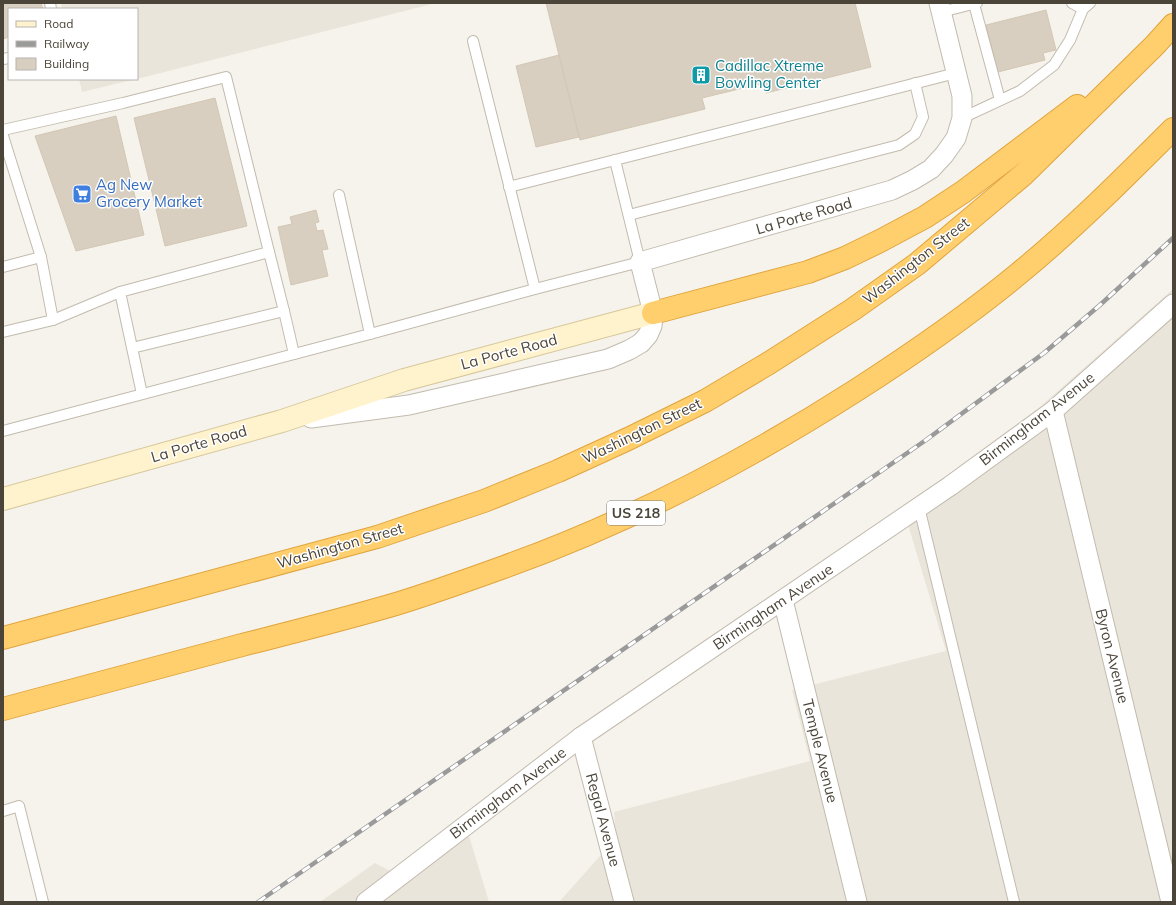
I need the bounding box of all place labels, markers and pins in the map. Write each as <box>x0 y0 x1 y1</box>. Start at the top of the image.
place label: Cadillac Xtreme Bowling Center <box>715 56 824 92</box>
building icon: Cadillac Xtreme Bowling Center <box>690 64 712 86</box>
place label: Ag New Grocery Market <box>96 175 202 211</box>
supermarket icon: Ag New Grocery Market <box>71 183 93 205</box>

